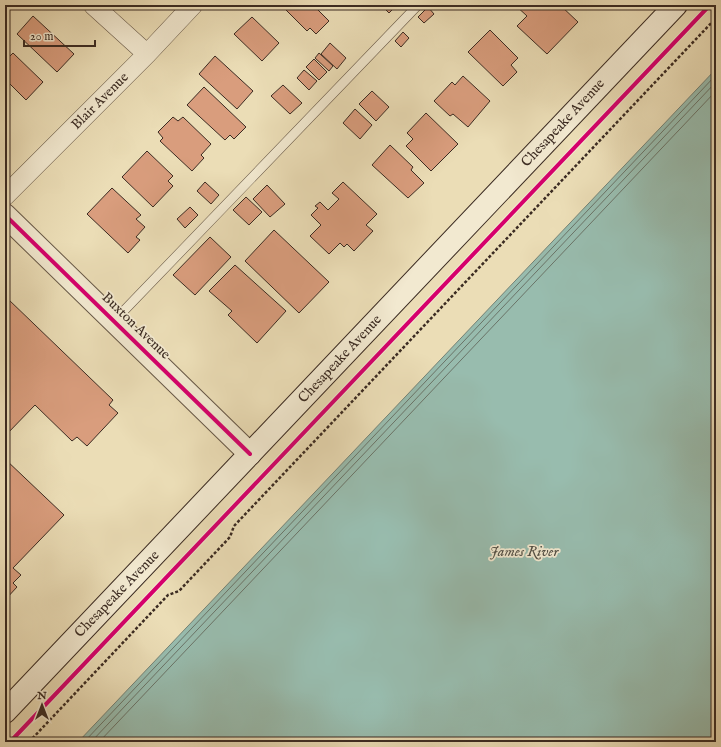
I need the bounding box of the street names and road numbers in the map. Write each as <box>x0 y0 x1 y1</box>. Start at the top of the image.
street label: Blair Avenue <box>68 68 133 133</box>
street label: Chesapeake Avenue <box>517 75 609 171</box>
street label: Buxton Avenue <box>98 289 175 364</box>
street label: Chesapeake Avenue <box>294 311 386 407</box>
street label: Chesapeake Avenue <box>71 546 164 641</box>

